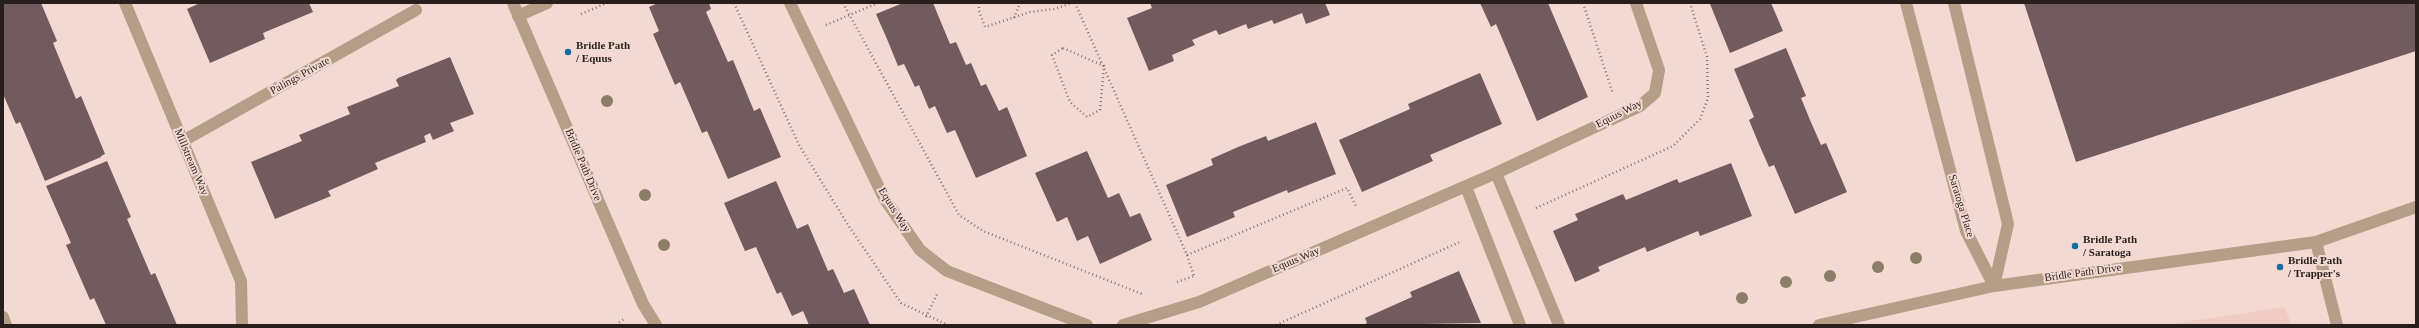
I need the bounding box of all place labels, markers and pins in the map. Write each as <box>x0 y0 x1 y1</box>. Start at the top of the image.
place label: Bridle Path / Equus <box>576 39 630 65</box>
marker: Bridle Path / Equus <box>563 47 573 57</box>
place label: Bridle Path / Saratoga <box>2083 233 2137 259</box>
marker: Bridle Path / Saratoga <box>2070 241 2080 251</box>
place label: Bridle Path / Trapper's <box>2288 254 2342 280</box>
marker: Bridle Path / Trapper's <box>2275 262 2285 272</box>

